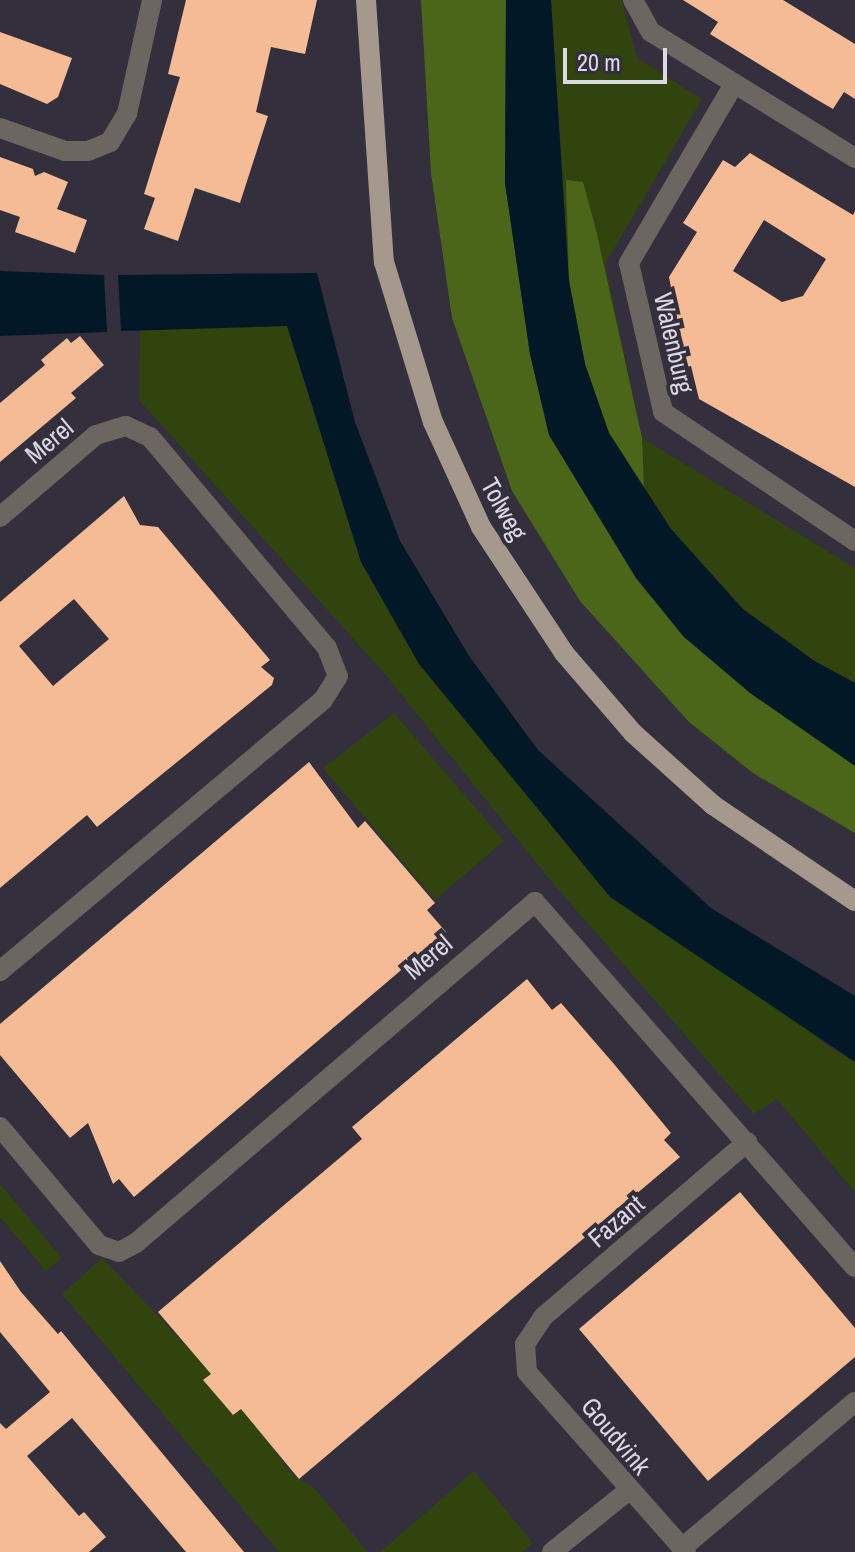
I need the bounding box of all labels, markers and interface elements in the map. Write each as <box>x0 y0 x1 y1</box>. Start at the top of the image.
scale bar <box>567 32 671 82</box>
text: 20 m <box>577 46 621 78</box>
street label: Walenburg <box>647 290 701 396</box>
street label: Merel <box>19 412 79 470</box>
street label: Tolweg <box>474 472 534 546</box>
street label: Merel <box>398 928 458 986</box>
street label: Fazant <box>582 1188 650 1254</box>
street label: Goudvink <box>575 1391 657 1481</box>

